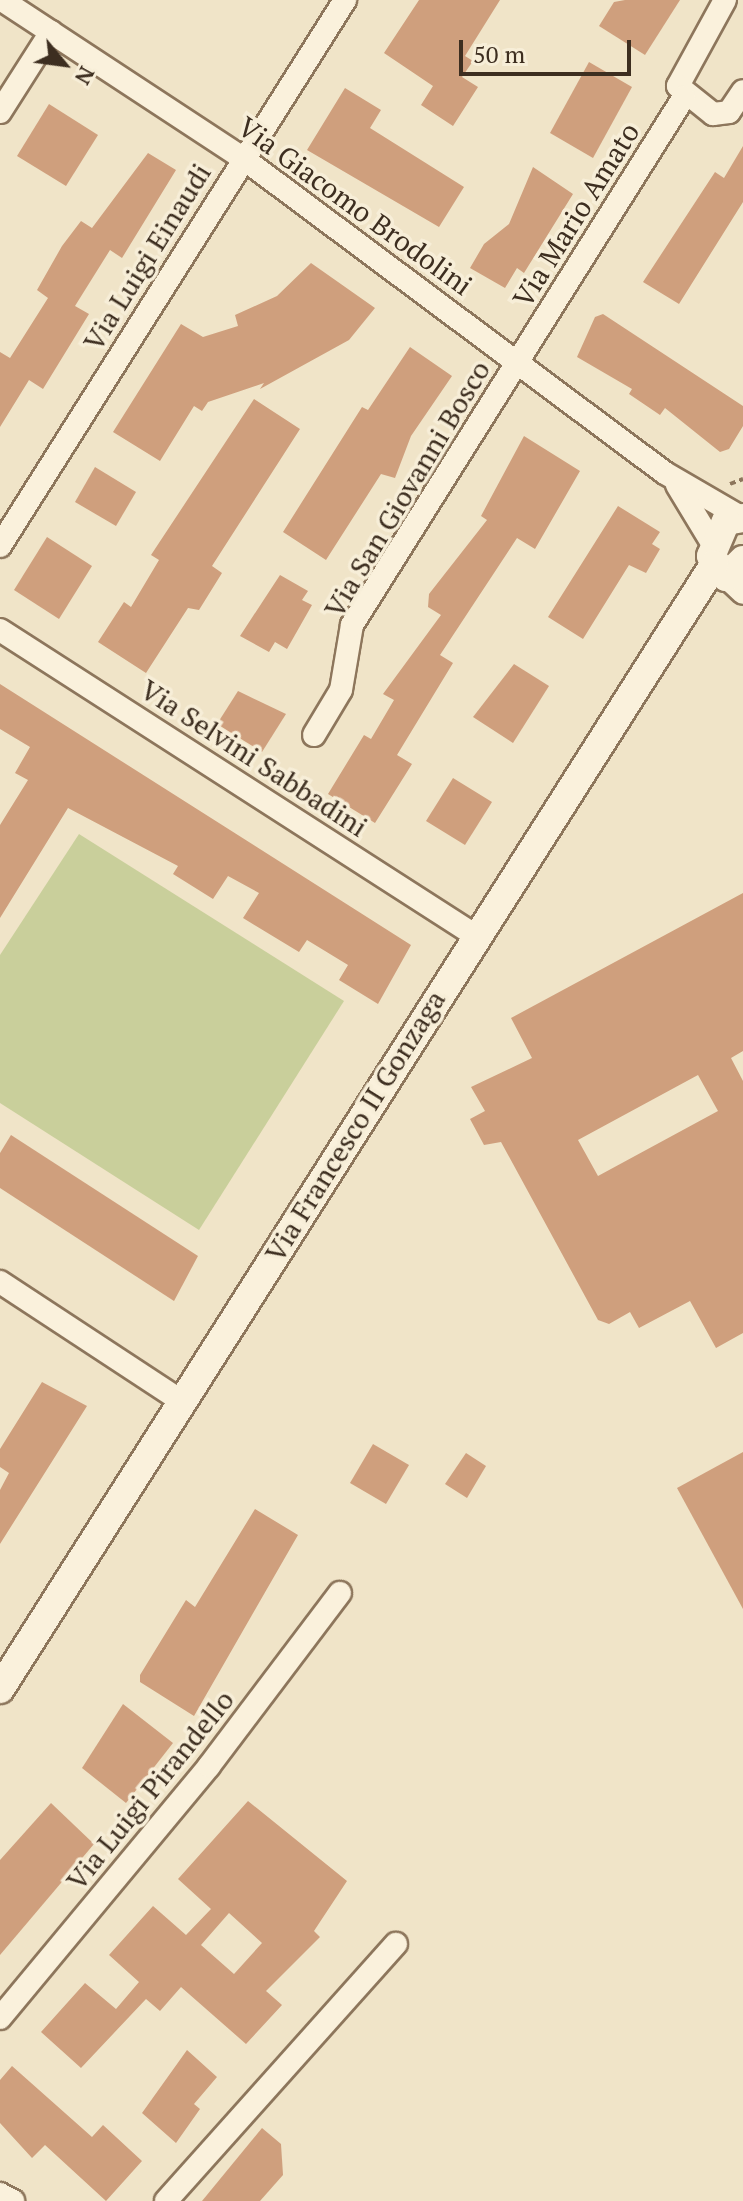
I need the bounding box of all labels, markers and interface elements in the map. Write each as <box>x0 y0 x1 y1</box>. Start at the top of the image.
north arrow <box>24 24 104 104</box>
scale bar <box>463 24 635 74</box>
text: 50 m <box>473 38 525 70</box>
text: N <box>69 62 102 90</box>
street label: Via Giacomo Brodolini <box>231 110 479 302</box>
street label: Via Mario Amato <box>506 116 646 314</box>
street label: Via Luigi Einaudi <box>76 157 218 357</box>
street label: Via San Giovanni Bosco <box>317 355 497 623</box>
street label: Via Selvini Sabbadini <box>134 672 374 844</box>
street label: Via Francesco II Gonzaga <box>258 984 452 1268</box>
street label: Via Luigi Pirandello <box>59 1683 241 1897</box>

